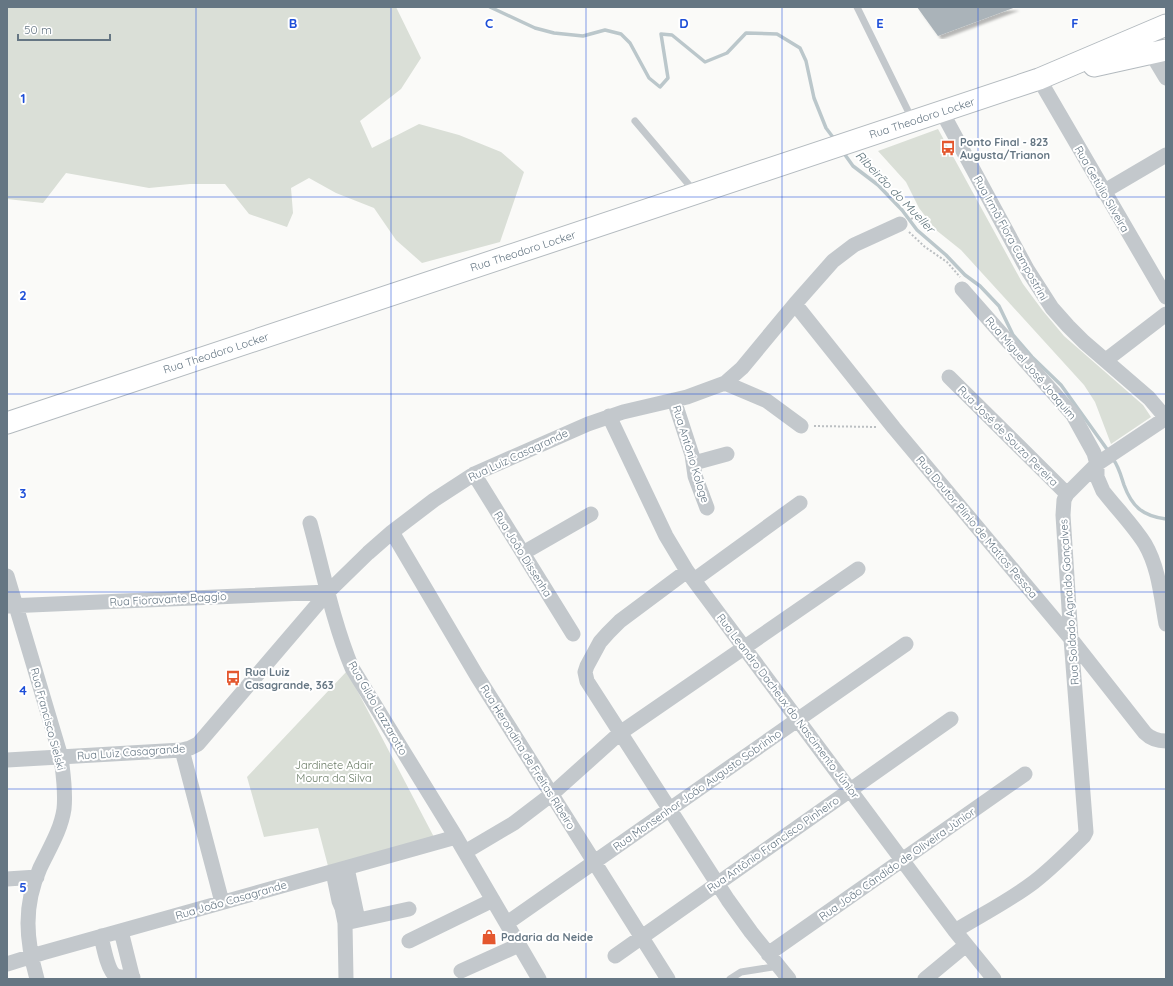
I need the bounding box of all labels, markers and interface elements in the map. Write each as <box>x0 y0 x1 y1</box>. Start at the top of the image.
text: B <box>289 15 297 31</box>
text: C <box>485 15 493 31</box>
text: D <box>679 15 689 31</box>
text: E <box>876 15 884 31</box>
text: F <box>1071 15 1079 31</box>
scale bar <box>18 16 110 42</box>
text: 50 m <box>24 22 52 37</box>
text: 1 <box>20 90 26 106</box>
street label: Rua Theodoro Locker <box>867 94 977 142</box>
place label: Ponto Final - 823 Augusta/Trianon <box>960 135 1050 162</box>
bus stop icon: Ponto Final - 823 Augusta/Trianon <box>939 139 957 157</box>
street label: Rua Getúlio Silveira <box>1072 143 1132 235</box>
water label: Ribeirão do Mueller <box>853 148 939 237</box>
street label: Rua Irmã Flora Campostrini <box>971 173 1051 303</box>
street label: Rua Theodoro Locker <box>468 227 578 275</box>
text: 2 <box>19 287 27 303</box>
street label: Rua Miguel José Joaquim <box>983 314 1079 422</box>
street label: Rua Theodoro Locker <box>161 329 271 377</box>
street label: Rua José de Souza Pereira <box>955 383 1061 489</box>
street label: Rua Antônio Kologe <box>670 404 712 504</box>
street label: Rua Luiz Casagrande <box>466 426 570 484</box>
street label: Rua Doutor Plínio de Mattos Pessoa <box>913 453 1041 601</box>
text: 3 <box>20 485 27 501</box>
street label: Rua João Dissenha <box>491 509 555 599</box>
street label: Rua Soldado Agnaldo Gonçalves <box>1056 519 1082 685</box>
street label: Rua Fioravante Baggio <box>109 589 227 609</box>
street label: Rua Leandro Dacheux do Nascimento Júnior <box>714 611 863 802</box>
street label: Rua Gildo Lazzarotto <box>345 658 411 758</box>
place label: Rua Luiz Casagrande, 363 <box>245 665 334 692</box>
street label: Rua Francisco Sielski <box>28 666 68 772</box>
bus stop icon: Rua Luiz Casagrande, 363 <box>224 669 242 687</box>
text: 4 <box>19 682 27 698</box>
street label: Rua Herondina de Freitas Ribeiro <box>478 682 579 832</box>
street label: Rua Monsenhor João Augusto Sobrinho <box>610 726 784 854</box>
street label: Rua Luiz Casagrande <box>76 741 186 763</box>
park label: Jardinete Adair Moura da Silva <box>295 758 374 785</box>
street label: Rua Antônio Francisco Pinheiro <box>704 793 842 895</box>
street label: Rua João Cândido de Oliveira Júnior <box>816 804 978 923</box>
street label: Rua João Casagrande <box>174 877 288 923</box>
text: 5 <box>19 879 27 895</box>
shop icon: Padaria da Neide <box>480 928 498 946</box>
place label: Padaria da Neide <box>501 930 594 944</box>

